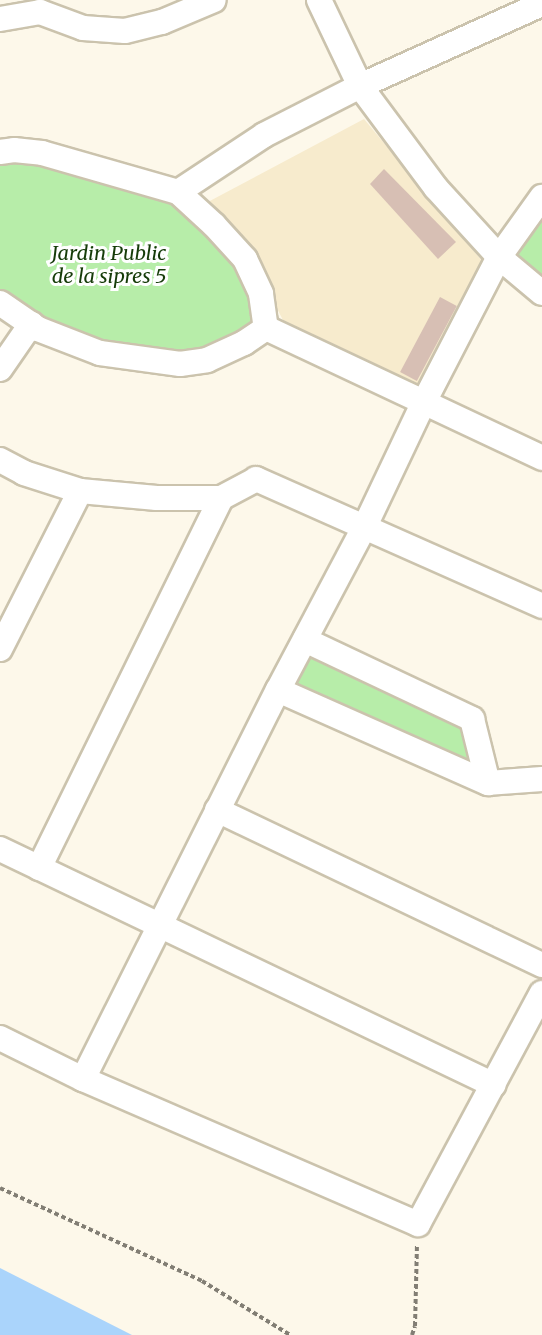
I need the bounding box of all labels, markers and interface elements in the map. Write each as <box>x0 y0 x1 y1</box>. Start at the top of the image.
park label: Jardin Public de la sipres 5 <box>52 241 166 288</box>

